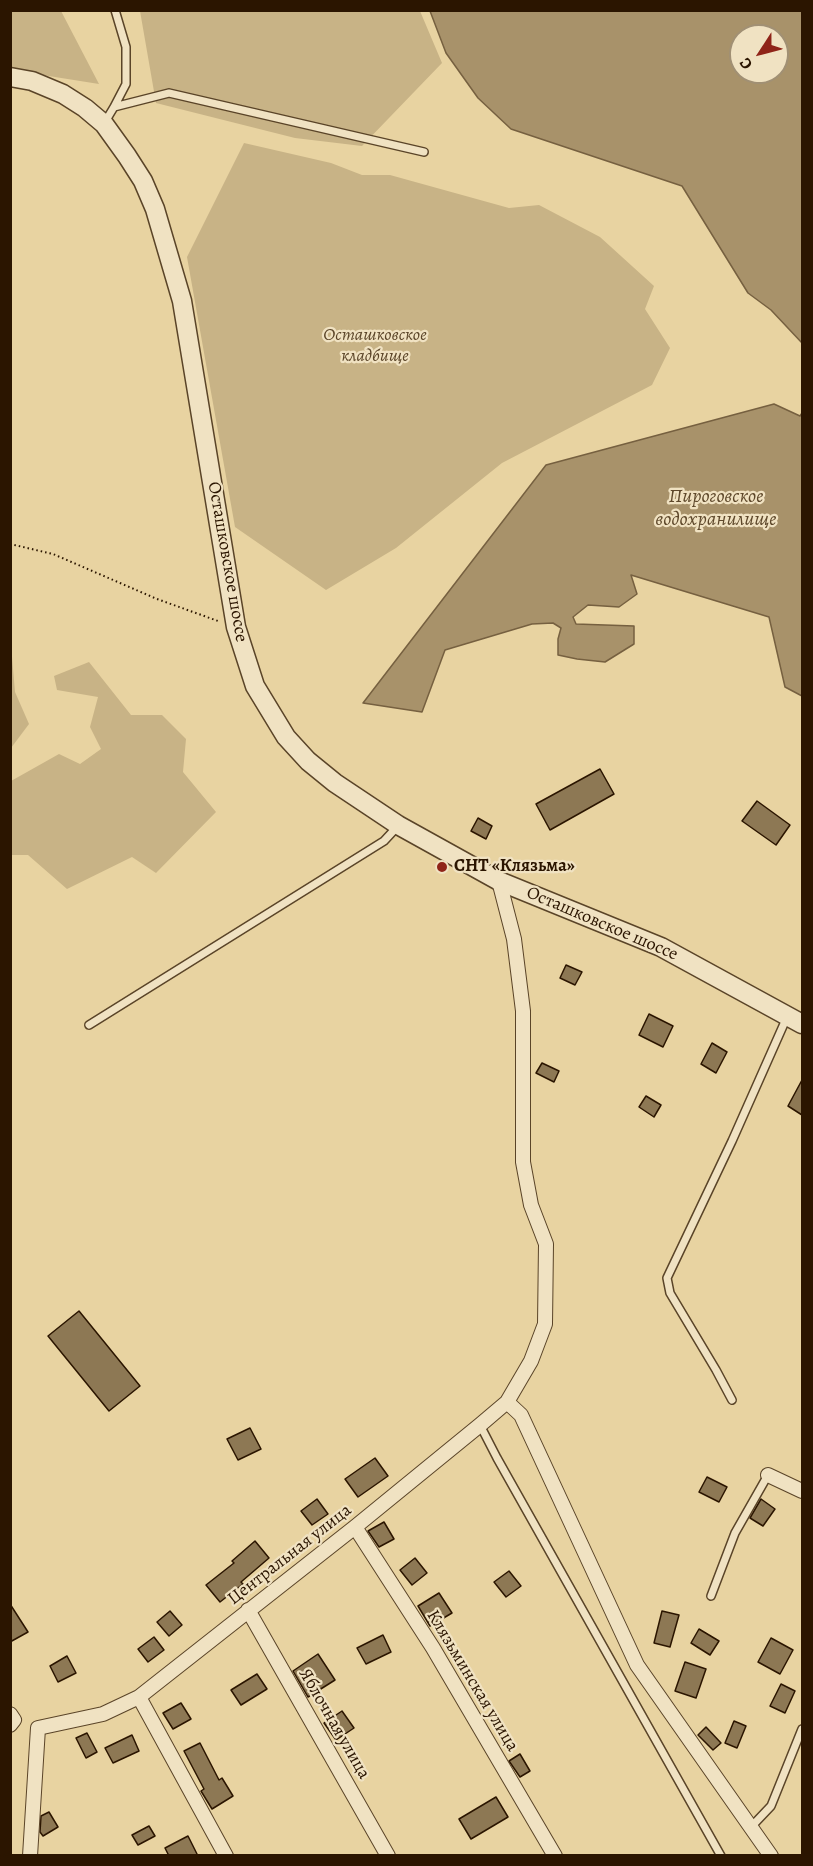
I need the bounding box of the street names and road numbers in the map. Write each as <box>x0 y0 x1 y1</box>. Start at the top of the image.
street label: Осташковское шоссе <box>202 480 252 644</box>
street label: Осташковское шоссе <box>523 882 681 966</box>
street label: Центральная улица <box>224 1500 356 1610</box>
street label: Клязьминская улица <box>421 1606 523 1756</box>
street label: Яблочная улица <box>294 1665 374 1783</box>

